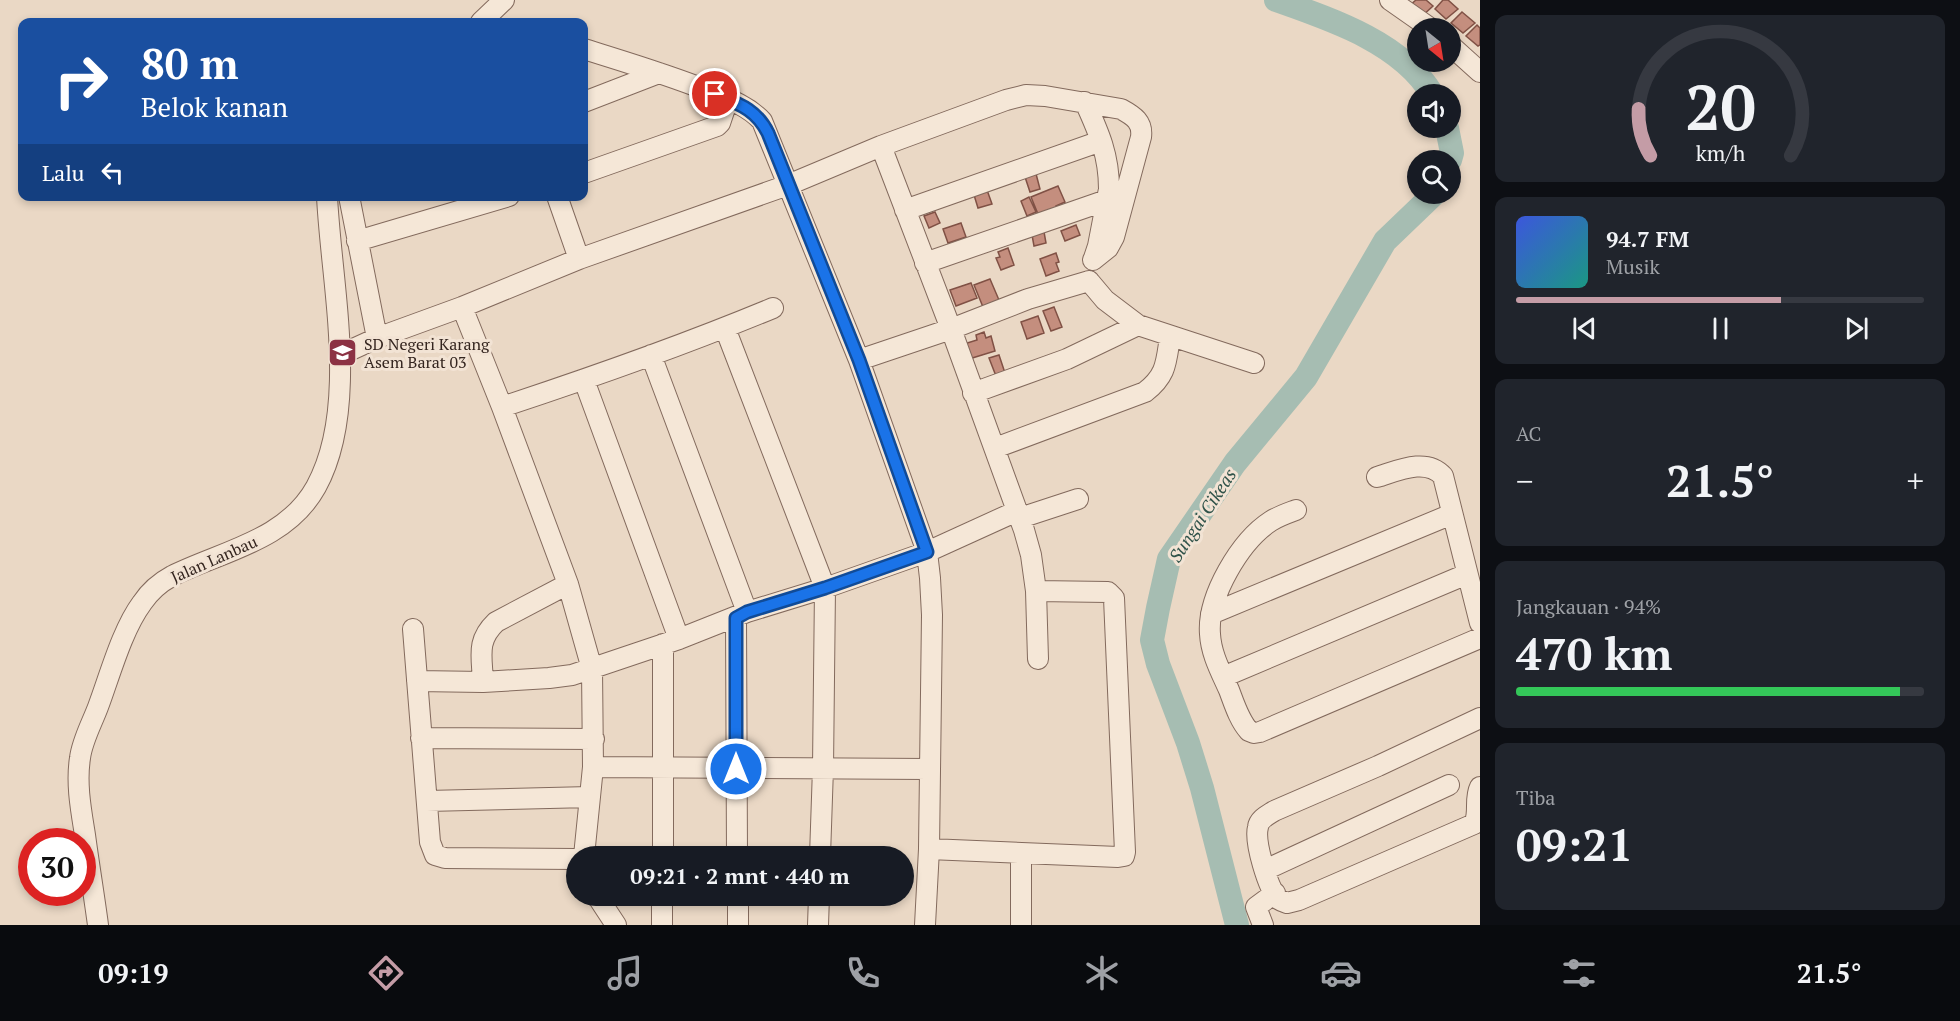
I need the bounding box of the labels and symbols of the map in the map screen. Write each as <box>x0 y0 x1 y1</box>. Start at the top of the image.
north arrow <box>1407 18 1461 72</box>
pin <box>689 68 740 119</box>
place label: SD Negeri Karang Asem Barat 03 <box>364 333 490 373</box>
school or university icon: SD Negeri Karang Asem Barat 03 <box>327 337 359 369</box>
water label: Sungai Cikeas <box>1163 464 1241 566</box>
street label: Jalan Lanbau <box>167 530 261 588</box>
position arrow <box>704 737 768 801</box>
speed limit sign: 30 <box>18 828 96 906</box>

